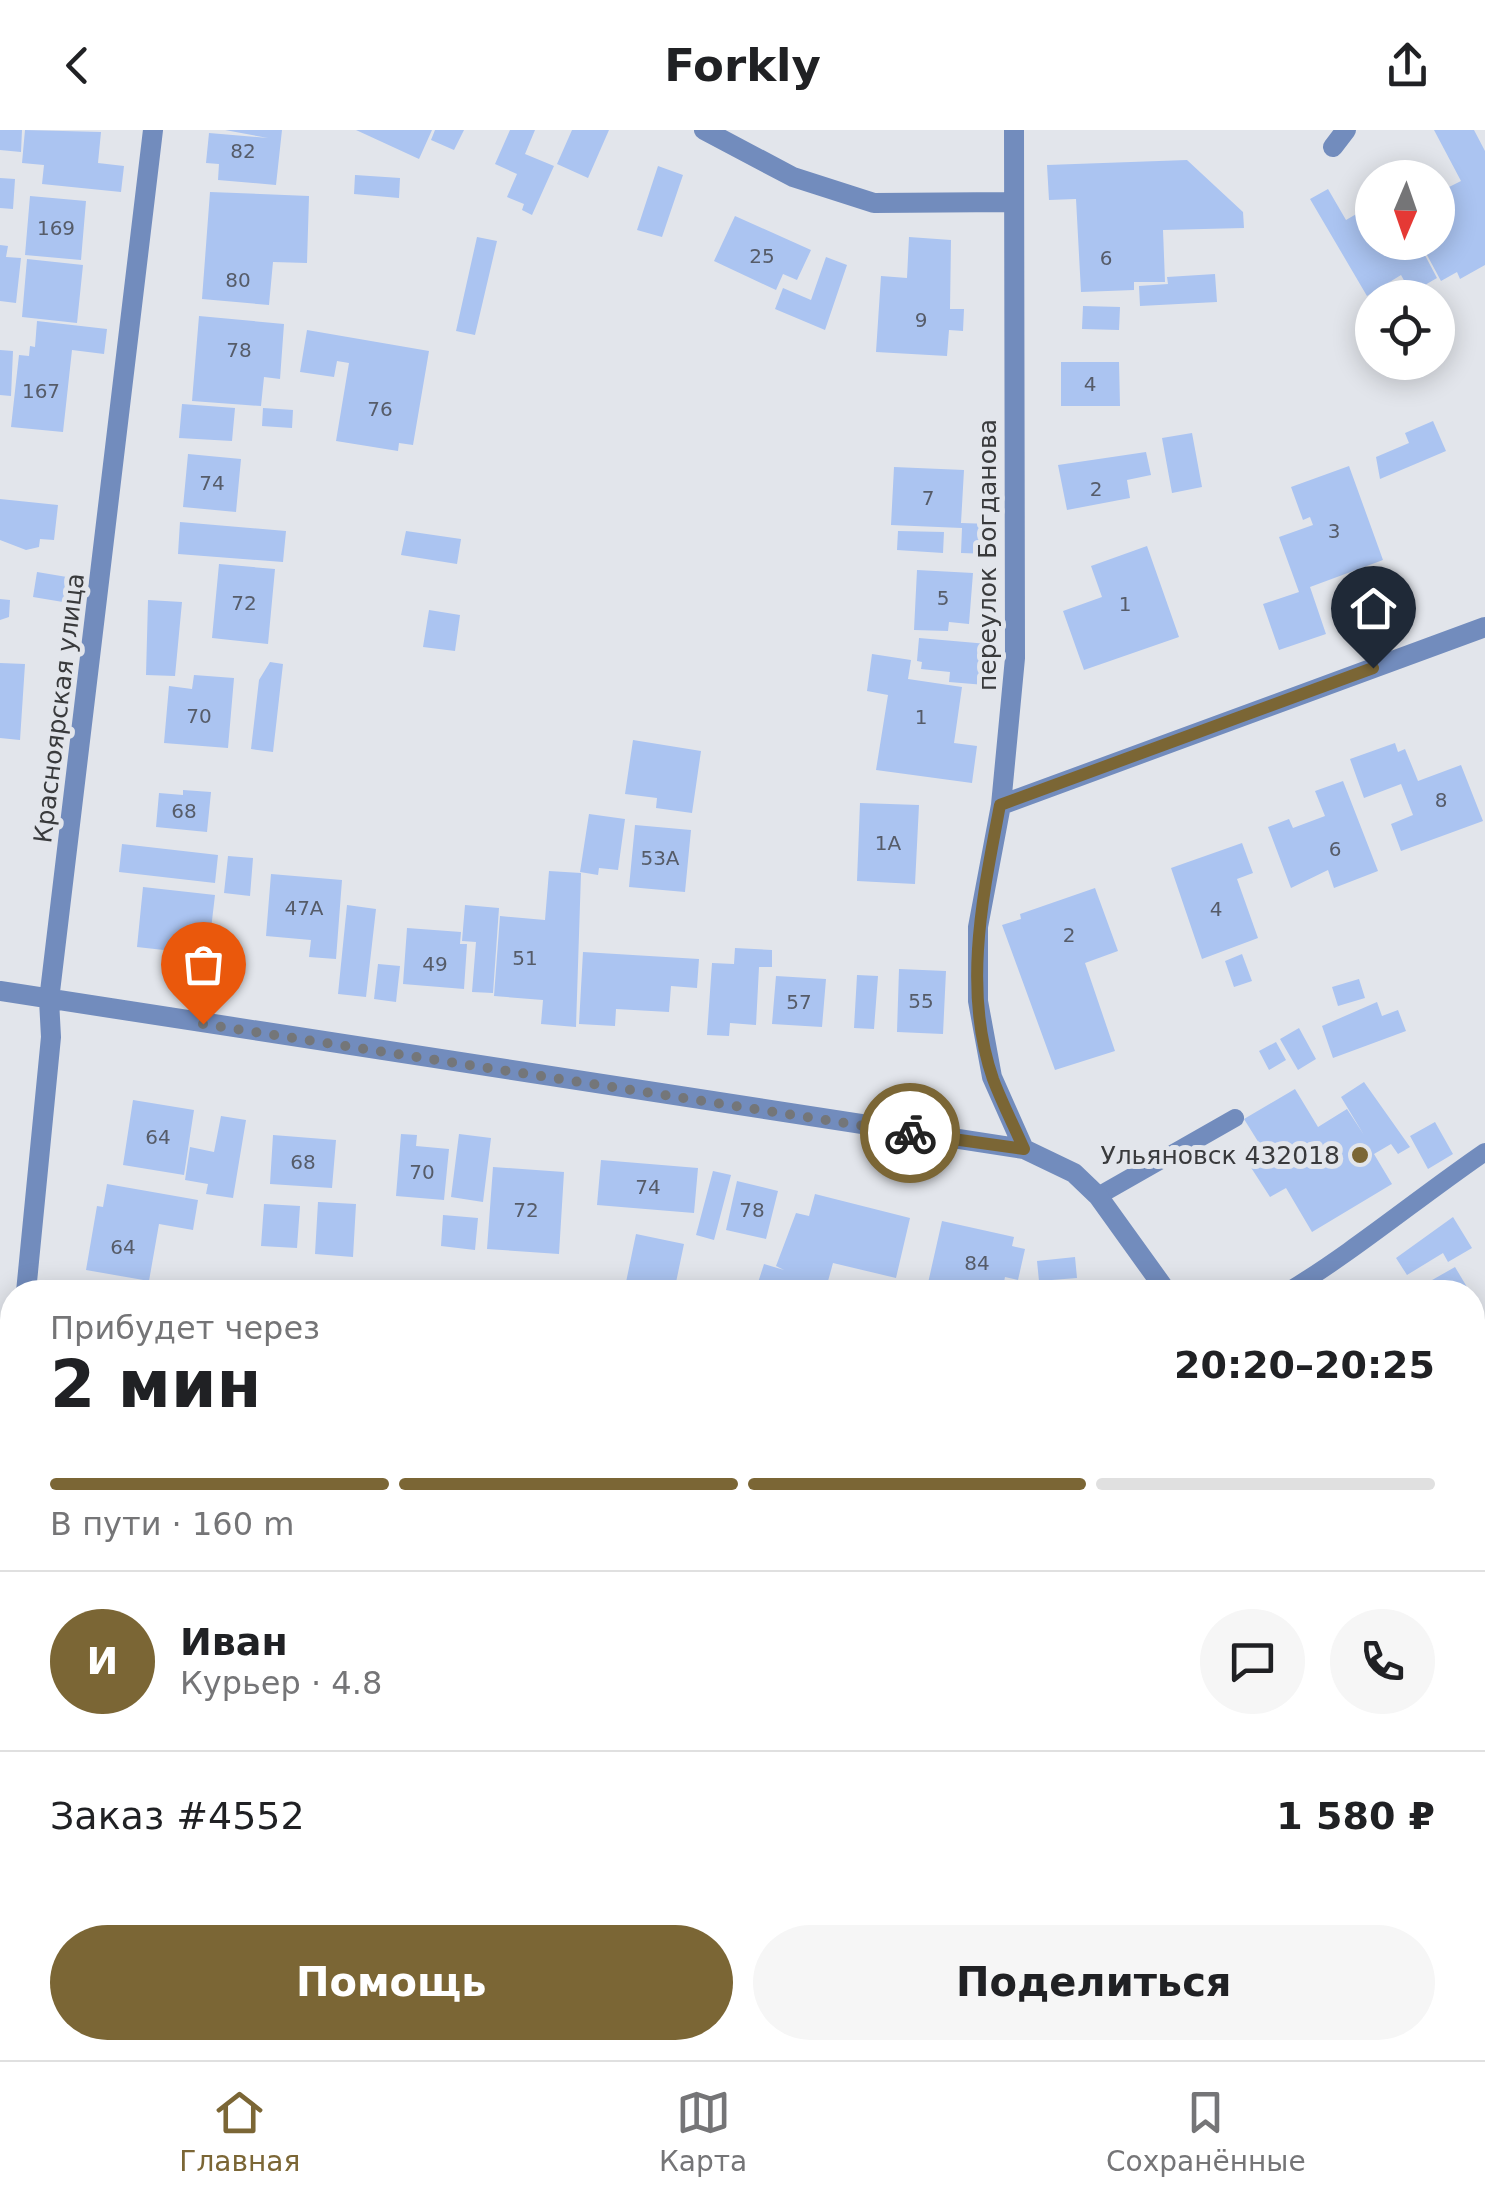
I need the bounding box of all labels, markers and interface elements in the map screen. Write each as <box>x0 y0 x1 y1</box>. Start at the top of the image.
icon: back <box>50 38 105 93</box>
icon: share <box>1380 38 1435 93</box>
text: Forkly <box>664 39 821 92</box>
house number: 82 <box>230 139 256 163</box>
north arrow <box>1355 160 1455 260</box>
map controls <box>1355 160 1455 380</box>
house number: 169 <box>37 216 75 240</box>
house number: 25 <box>749 244 775 268</box>
house number: 6 <box>1100 246 1112 270</box>
house number: 80 <box>225 268 251 292</box>
button: locate <box>1355 280 1455 380</box>
house number: 9 <box>915 308 927 332</box>
house number: 78 <box>226 338 252 362</box>
house number: 4 <box>1084 372 1096 396</box>
house number: 167 <box>22 379 60 403</box>
house number: 76 <box>367 397 393 421</box>
street label: переулок Богданова <box>973 419 1002 691</box>
house number: 74 <box>199 471 225 495</box>
house number: 2 <box>1090 477 1102 501</box>
house number: 7 <box>922 486 934 510</box>
house number: 3 <box>1328 519 1340 543</box>
pin <box>1331 566 1416 669</box>
street label: Красноярская улица <box>28 571 90 845</box>
icon: home <box>1346 581 1401 636</box>
house number: 5 <box>937 586 949 610</box>
house number: 72 <box>231 591 257 615</box>
house number: 1 <box>1119 592 1131 616</box>
house number: 70 <box>186 704 212 728</box>
house number: 1 <box>915 705 927 729</box>
house number: 8 <box>1435 788 1447 812</box>
house number: 68 <box>171 799 197 823</box>
house number: 1А <box>875 831 902 855</box>
house number: 6 <box>1329 837 1341 861</box>
house number: 53А <box>640 846 680 870</box>
house number: 47А <box>284 896 324 920</box>
house number: 4 <box>1210 897 1222 921</box>
pin <box>161 922 246 1025</box>
house number: 2 <box>1063 923 1075 947</box>
icon: bag <box>176 937 231 992</box>
house number: 51 <box>512 946 538 970</box>
house number: 49 <box>422 952 448 976</box>
house number: 55 <box>908 989 934 1013</box>
house number: 57 <box>786 990 812 1014</box>
courier <box>860 1083 960 1183</box>
icon: bike <box>883 1106 938 1161</box>
house number: 64 <box>145 1125 171 1149</box>
place label: Ульяновск 432018 <box>1100 1141 1340 1170</box>
marker: Ульяновск 432018 <box>1349 1144 1371 1166</box>
house number: 68 <box>290 1150 316 1174</box>
house number: 70 <box>409 1160 435 1184</box>
house number: 74 <box>635 1175 661 1199</box>
house number: 72 <box>513 1198 539 1222</box>
house number: 78 <box>739 1198 765 1222</box>
house number: 64 <box>110 1235 136 1259</box>
house number: 84 <box>964 1251 990 1275</box>
text: Прибудет через <box>50 1309 320 1347</box>
text: 20:20–20:25 <box>1174 1343 1435 1387</box>
text: 2 мин <box>50 1347 261 1422</box>
text: В пути · 160 m <box>50 1505 294 1543</box>
button: chat <box>1200 1609 1305 1714</box>
button: phone <box>1330 1609 1435 1714</box>
text: Иван <box>180 1620 288 1664</box>
text: И <box>87 1639 118 1683</box>
text: Курьер · 4.8 <box>180 1664 382 1702</box>
text: Заказ #4552 <box>50 1794 305 1838</box>
text: 1 580 ₽ <box>1276 1794 1435 1838</box>
button: Помощь <box>50 1925 733 2040</box>
button: Поделиться <box>753 1925 1435 2040</box>
tab: Главная <box>179 2085 300 2178</box>
tab: Карта <box>659 2085 747 2178</box>
tab: Сохранённые <box>1106 2085 1306 2178</box>

